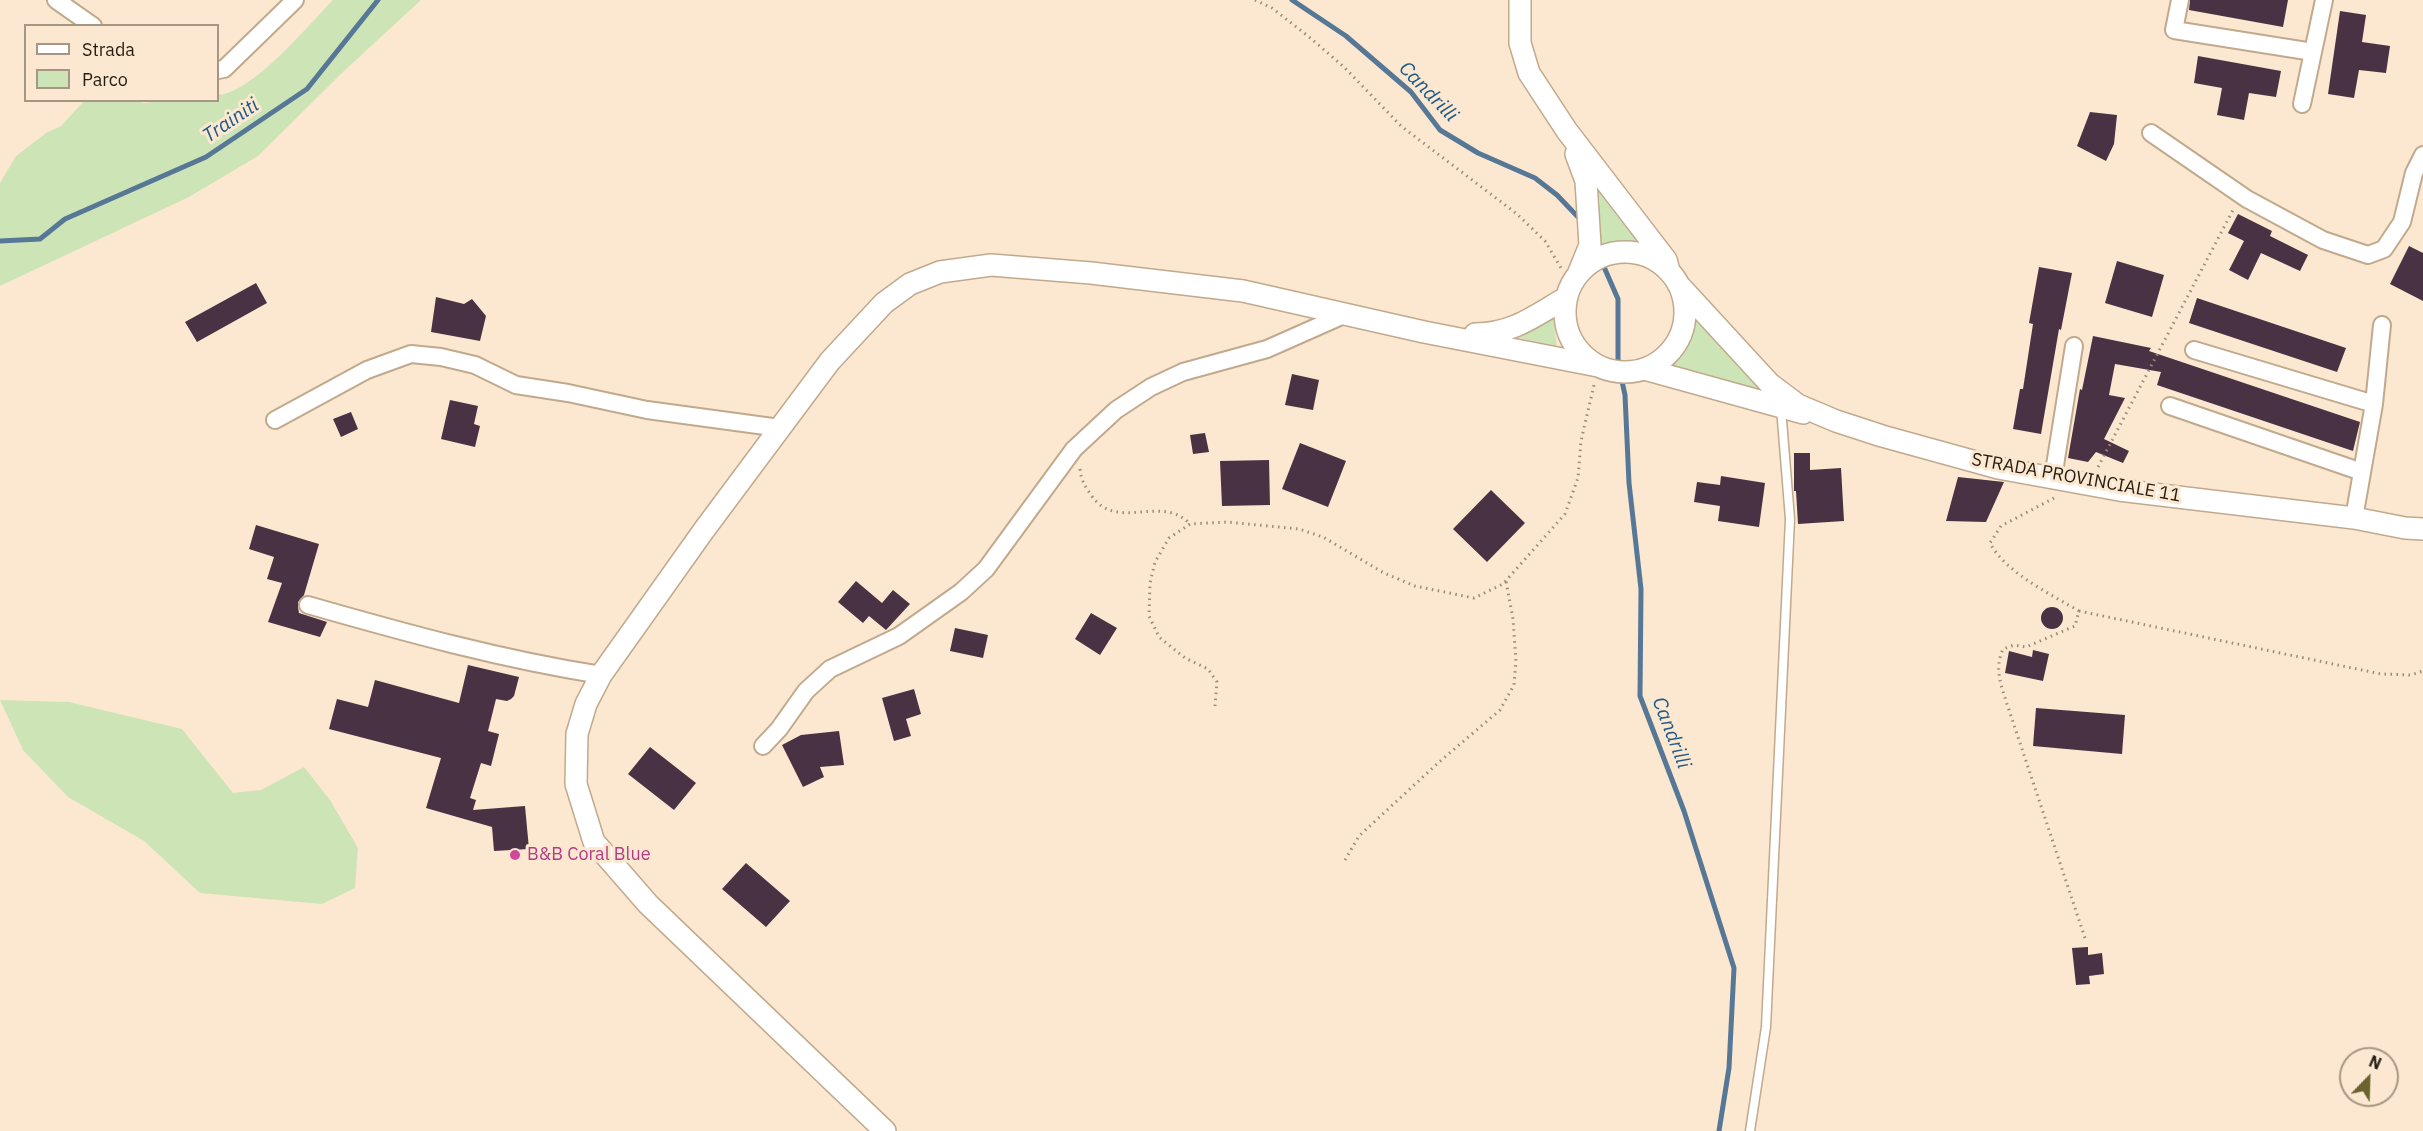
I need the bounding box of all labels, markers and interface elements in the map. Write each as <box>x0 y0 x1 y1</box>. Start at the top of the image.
legend <box>24 24 219 102</box>
text: Strada <box>82 38 135 61</box>
water label: Candrilli <box>1393 57 1463 127</box>
text: Parco <box>82 68 128 91</box>
water label: Trainiti <box>198 94 264 148</box>
street label: STRADA PROVINCIALE 11 <box>1970 449 2182 507</box>
water label: Candrilli <box>1646 694 1696 772</box>
place label: B&B Coral Blue <box>527 844 651 866</box>
marker: B&B Coral Blue <box>508 848 522 862</box>
north arrow <box>2339 1047 2399 1107</box>
text: N <box>2366 1051 2384 1074</box>

